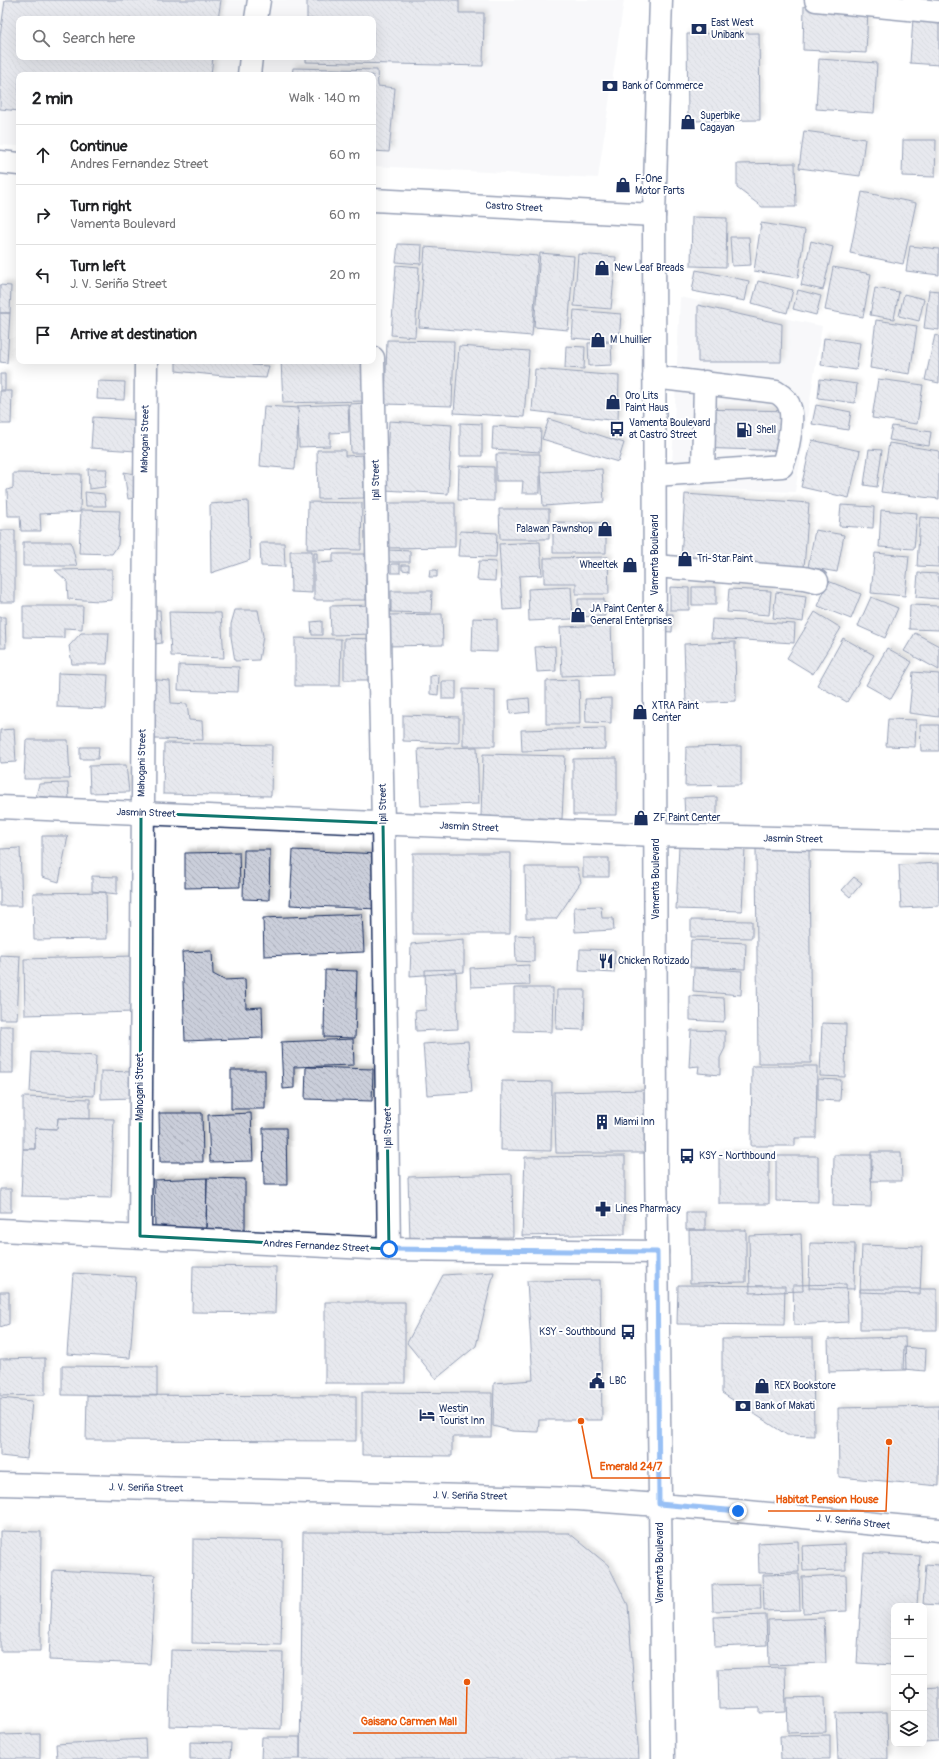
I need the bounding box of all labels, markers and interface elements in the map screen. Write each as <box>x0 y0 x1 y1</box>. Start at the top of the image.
search box <box>16 16 376 60</box>
place label: East West Unibank <box>711 17 754 41</box>
bank icon: East West Unibank <box>690 20 708 38</box>
icon: search <box>30 27 52 49</box>
text: Search here <box>62 29 135 48</box>
bank icon: Bank of Commerce <box>601 77 619 95</box>
place label: Bank of Commerce <box>622 80 703 92</box>
text: 2 min <box>32 88 73 109</box>
text: Walk · 140 m <box>289 90 360 106</box>
place label: Superbike Cagayan <box>700 110 740 134</box>
shop icon: Superbike Cagayan <box>679 113 697 131</box>
text: Continue <box>70 137 128 156</box>
icon: ahead <box>32 144 54 166</box>
text: 60 m <box>329 147 360 163</box>
text: Andres Fernandez Street <box>70 156 208 172</box>
place label: F-One Motor Parts <box>635 173 685 197</box>
shop icon: F-One Motor Parts <box>614 176 632 194</box>
text: Turn right <box>70 197 131 216</box>
street label: Castro Street <box>485 200 544 215</box>
icon: right <box>32 204 54 226</box>
text: 60 m <box>329 207 360 223</box>
text: Vamenta Boulevard <box>70 216 176 232</box>
text: Turn left <box>70 257 126 276</box>
shop icon: New Leaf Breads <box>593 259 611 277</box>
place label: New Leaf Breads <box>614 262 685 274</box>
icon: left <box>32 264 54 286</box>
text: 20 m <box>329 267 360 283</box>
text: J. V. Seriña Street <box>70 276 167 292</box>
icon: arrive <box>32 324 54 346</box>
text: Arrive at destination <box>70 325 197 344</box>
shop icon: M Lhuillier <box>589 331 607 349</box>
place label: M Lhuillier <box>610 334 652 346</box>
place label: Oro Lits Paint Haus <box>625 390 669 414</box>
shop icon: Oro Lits Paint Haus <box>604 393 622 411</box>
street label: Mahogani Street <box>138 404 152 473</box>
place label: Vamenta Boulevard at Castro Street <box>629 417 711 441</box>
bus stop icon: Vamenta Boulevard at Castro Street <box>608 420 626 438</box>
fuel station icon: Shell <box>735 421 753 439</box>
place label: Shell <box>756 424 776 436</box>
street label: Ipil Street <box>370 458 382 501</box>
street label: Vamenta Boulevard <box>649 514 661 596</box>
shop icon: Palawan Pawnshop <box>596 520 614 538</box>
place label: Palawan Pawnshop <box>516 523 593 535</box>
shop icon: Tri-Star Paint <box>676 550 694 568</box>
place label: Tri-Star Paint <box>697 553 754 565</box>
shop icon: Wheeltek <box>621 556 639 574</box>
place label: Wheeltek <box>579 559 619 571</box>
place label: JA Paint Center & General Enterprises <box>590 603 672 627</box>
shop icon: JA Paint Center & General Enterprises <box>569 606 587 624</box>
place label: XTRA Paint Center <box>652 700 700 724</box>
shop icon: XTRA Paint Center <box>631 703 649 721</box>
street label: Mahogani Street <box>135 728 149 797</box>
street label: Ipil Street <box>377 782 389 825</box>
street label: Jasmin Street <box>116 806 177 820</box>
shop icon: ZF Paint Center <box>632 809 650 827</box>
place label: ZF Paint Center <box>653 812 721 824</box>
street label: Jasmin Street <box>439 819 500 835</box>
street label: Jasmin Street <box>763 832 824 846</box>
street label: Vamenta Boulevard <box>650 838 662 920</box>
restaurant icon: Chicken Rotizado <box>597 952 615 970</box>
place label: Chicken Rotizado <box>618 955 690 967</box>
street label: Mahogani Street <box>134 1052 146 1121</box>
street label: Ipil Street <box>382 1106 394 1149</box>
building icon: Miami Inn <box>593 1113 611 1131</box>
place label: Miami Inn <box>614 1116 655 1128</box>
bus stop icon: KSY - Northbound <box>678 1147 696 1165</box>
place label: KSY - Northbound <box>699 1150 776 1162</box>
pharmacy icon: Lines Pharmacy <box>594 1200 612 1218</box>
place label: Lines Pharmacy <box>615 1203 682 1215</box>
street label: Andres Fernandez Street <box>263 1237 370 1255</box>
route start <box>380 1240 398 1258</box>
bus stop icon: KSY - Southbound <box>619 1323 637 1341</box>
place label: KSY - Southbound <box>539 1326 616 1338</box>
public building icon: LBC <box>588 1372 606 1390</box>
place label: LBC <box>609 1375 626 1387</box>
shop icon: REX Bookstore <box>753 1377 771 1395</box>
place label: REX Bookstore <box>774 1380 836 1392</box>
bank icon: Bank of Makati <box>734 1397 752 1415</box>
place label: Bank of Makati <box>755 1400 815 1412</box>
place label: Westin Tourist Inn <box>439 1403 485 1427</box>
hotel icon: Westin Tourist Inn <box>418 1406 436 1424</box>
callout: Emerald 24/7 <box>592 1455 670 1478</box>
text: Emerald 24/7 <box>600 1460 662 1473</box>
street label: J. V. Seriña Street <box>109 1481 184 1495</box>
callout: Habitat Pension House <box>768 1488 886 1511</box>
street label: J. V. Seriña Street <box>433 1489 508 1503</box>
text: Habitat Pension House <box>776 1493 879 1506</box>
route end <box>729 1502 747 1520</box>
street label: J. V. Seriña Street <box>815 1512 892 1532</box>
street label: Vamenta Boulevard <box>654 1522 666 1604</box>
map controls <box>891 1603 927 1747</box>
button: + <box>891 1603 927 1639</box>
button: − <box>891 1639 927 1675</box>
button: locate <box>891 1675 927 1711</box>
callout: Gaisano Carmen Mall <box>353 1710 466 1733</box>
button: layers <box>891 1711 927 1747</box>
text: Gaisano Carmen Mall <box>361 1715 458 1728</box>

